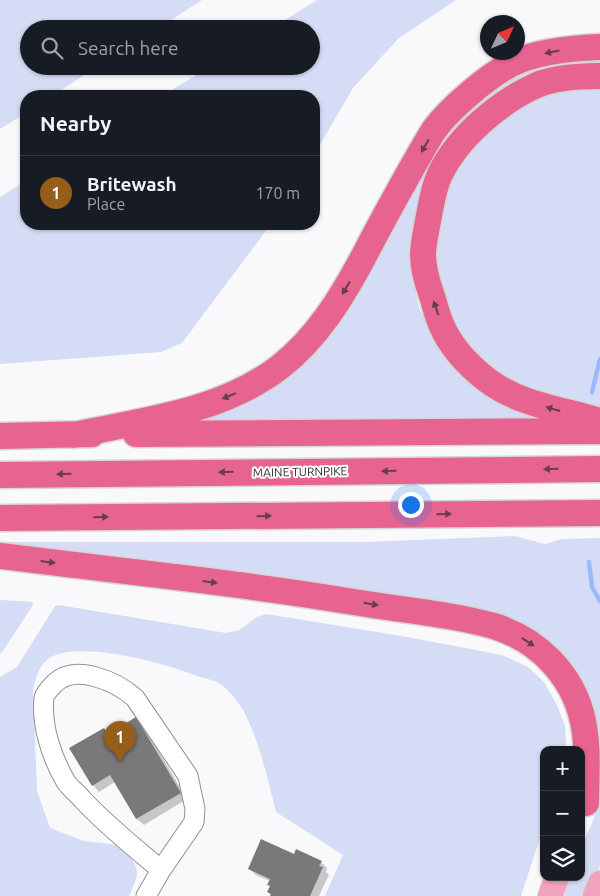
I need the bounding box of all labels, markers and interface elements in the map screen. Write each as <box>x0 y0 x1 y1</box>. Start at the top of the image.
north arrow <box>480 15 525 60</box>
search box <box>20 20 320 75</box>
icon: search <box>38 34 66 62</box>
text: Search here <box>78 37 178 59</box>
one-way arrow <box>543 49 559 57</box>
text: Nearby <box>40 111 111 135</box>
one-way arrow <box>421 139 430 152</box>
text: Britewash <box>87 173 177 195</box>
text: 1 <box>51 184 61 202</box>
text: 170 m <box>255 184 300 202</box>
text: Place <box>87 195 125 213</box>
one-way arrow <box>342 281 351 294</box>
one-way arrow <box>431 300 439 315</box>
one-way arrow <box>221 392 236 400</box>
one-way arrow <box>545 405 560 413</box>
street label: MAINE TURNPIKE <box>253 464 348 479</box>
one-way arrow <box>543 465 559 473</box>
one-way arrow <box>381 467 397 475</box>
one-way arrow <box>218 469 234 477</box>
one-way arrow <box>56 470 72 478</box>
your location <box>398 492 424 518</box>
one-way arrow <box>436 510 452 518</box>
one-way arrow <box>256 512 272 520</box>
one-way arrow <box>93 513 109 521</box>
one-way arrow <box>41 558 57 566</box>
one-way arrow <box>202 578 218 586</box>
one-way arrow <box>363 601 379 609</box>
one-way arrow <box>521 637 534 646</box>
pin: 1 <box>104 721 136 762</box>
map controls <box>540 746 585 881</box>
button: + <box>540 746 585 791</box>
button: − <box>540 791 585 836</box>
button: layers <box>540 836 585 881</box>

